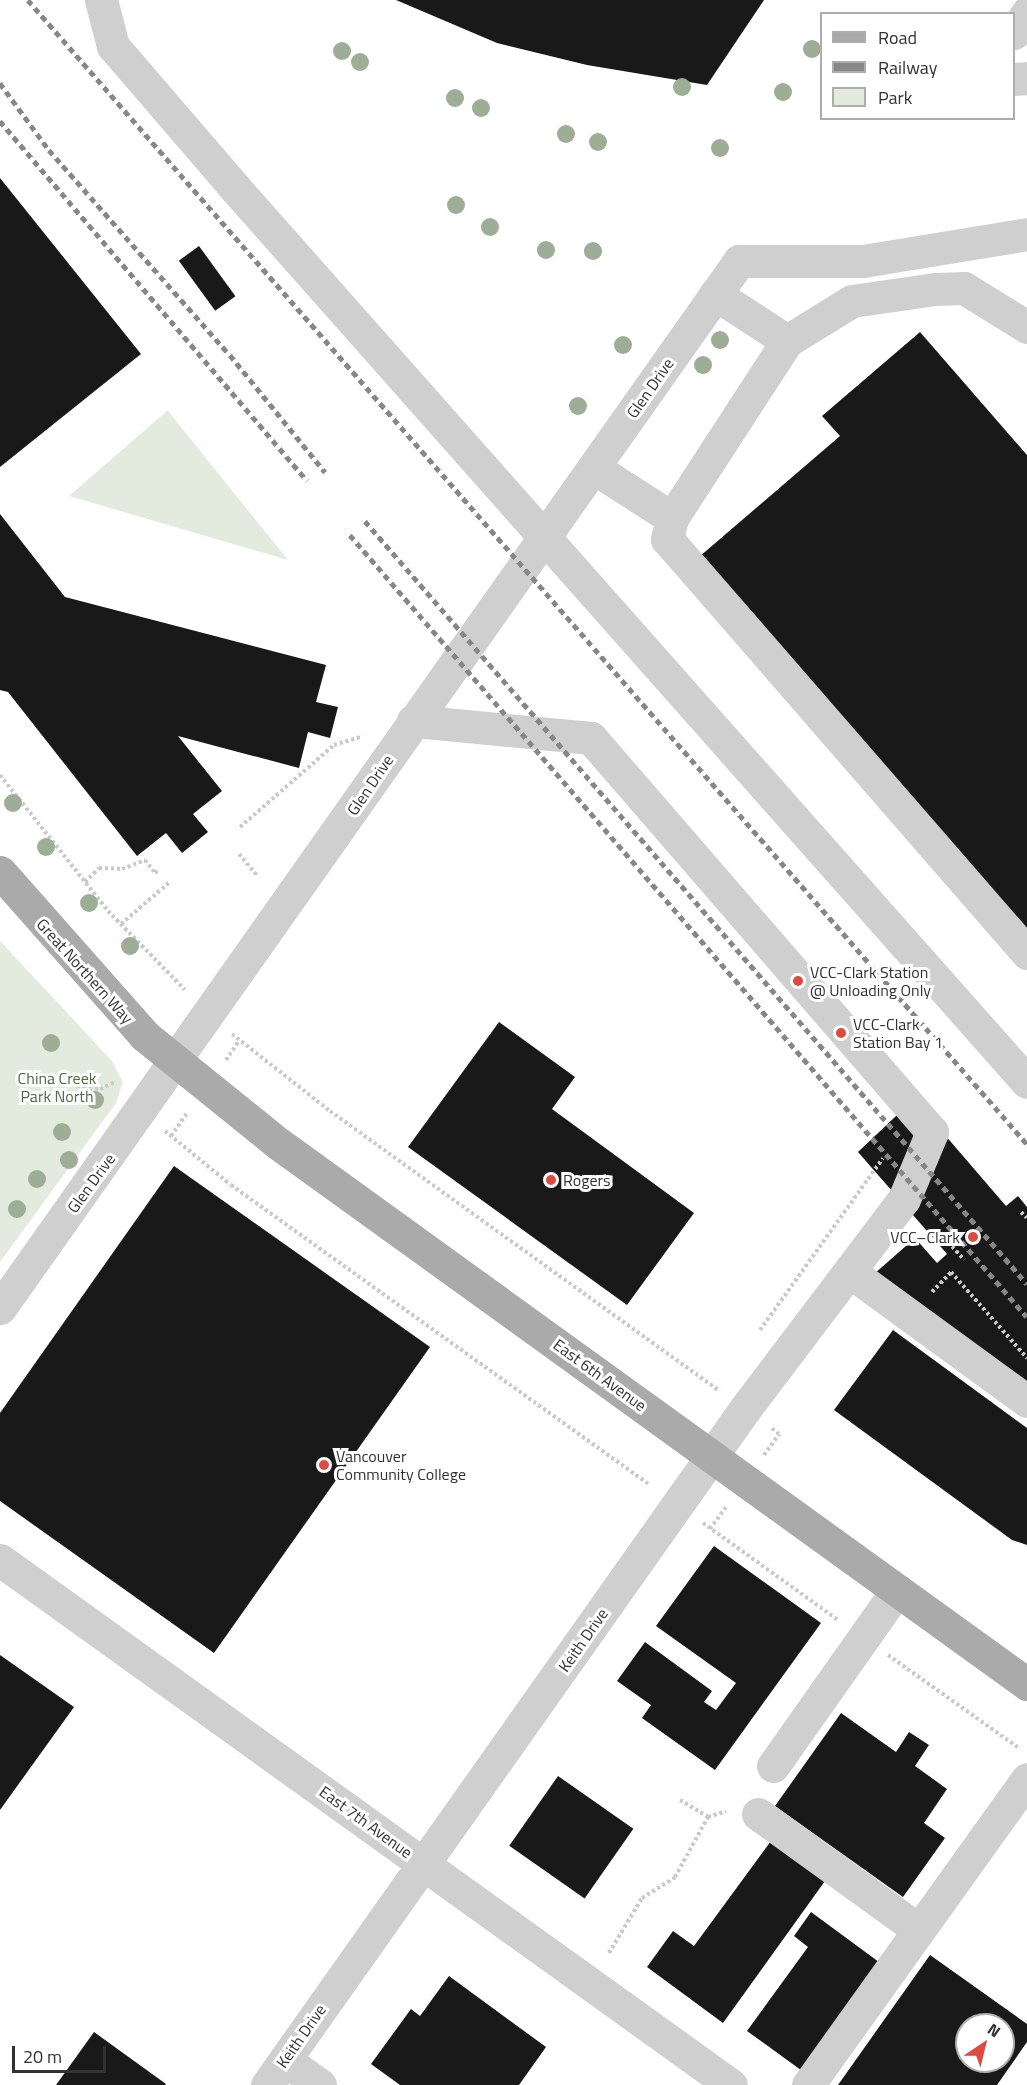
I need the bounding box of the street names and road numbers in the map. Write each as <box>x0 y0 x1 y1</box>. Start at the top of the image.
street label: Glen Drive <box>622 354 678 422</box>
street label: Glen Drive <box>343 751 397 819</box>
street label: Great Northern Way <box>33 915 137 1027</box>
street label: Glen Drive <box>63 1150 119 1216</box>
street label: East 6th Avenue <box>550 1335 650 1415</box>
street label: Keith Drive <box>554 1605 612 1675</box>
street label: East 7th Avenue <box>316 1782 416 1862</box>
street label: Keith Drive <box>272 2001 330 2071</box>

